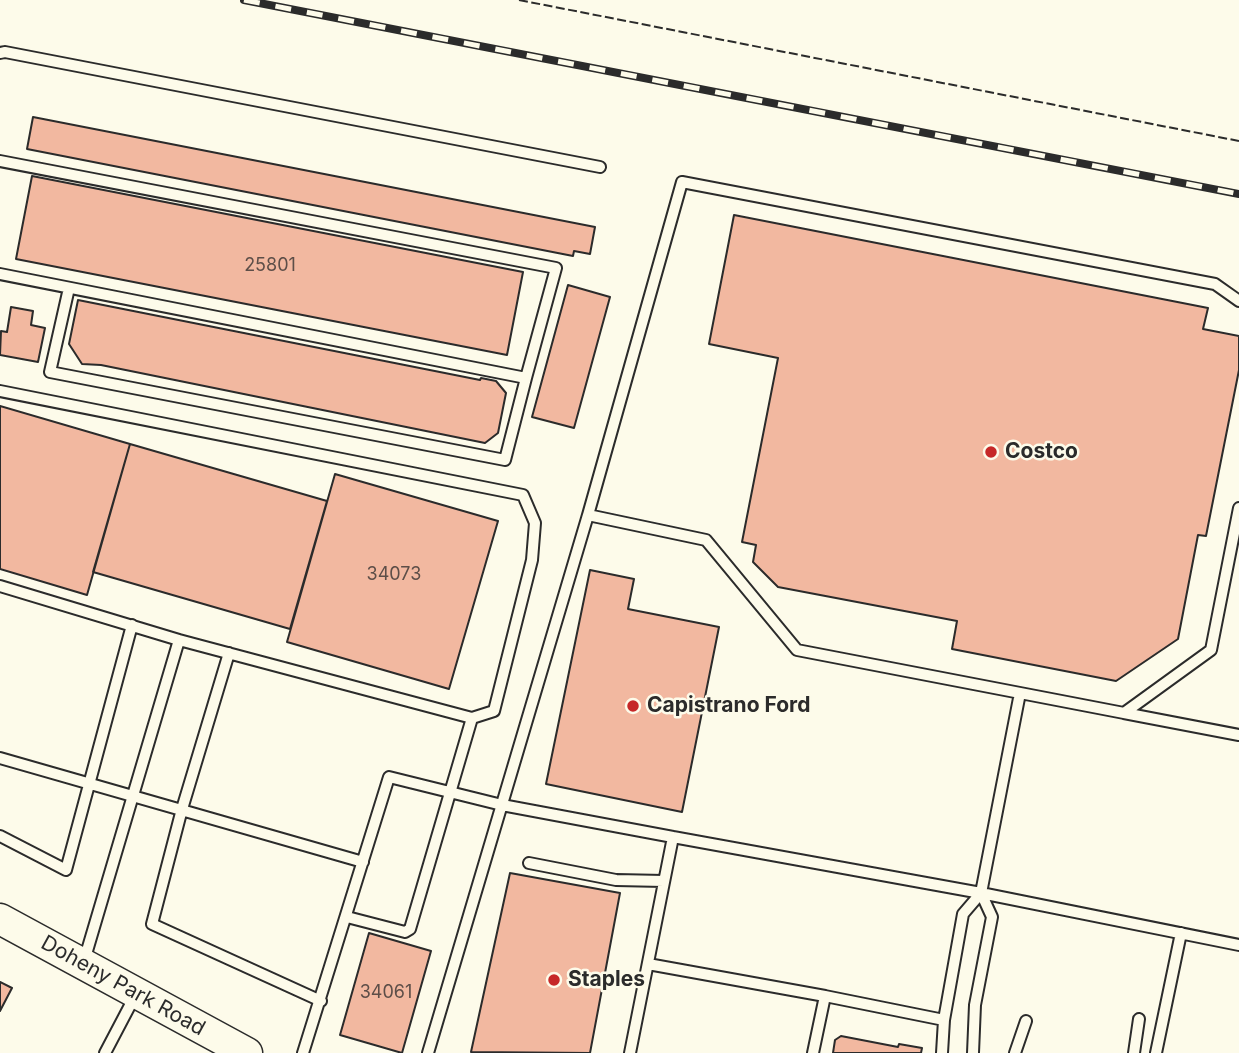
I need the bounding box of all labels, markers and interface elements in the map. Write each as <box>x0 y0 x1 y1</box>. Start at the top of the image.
house number: 25801 <box>244 255 296 277</box>
place label: Costco <box>1005 439 1078 465</box>
marker: Costco <box>983 444 999 460</box>
house number: 34073 <box>367 564 421 586</box>
place label: Capistrano Ford <box>647 693 810 719</box>
marker: Capistrano Ford <box>625 698 641 714</box>
street label: Doheny Park Road <box>37 930 209 1042</box>
place label: Staples <box>568 967 645 993</box>
marker: Staples <box>546 972 562 988</box>
house number: 34061 <box>360 982 412 1004</box>

